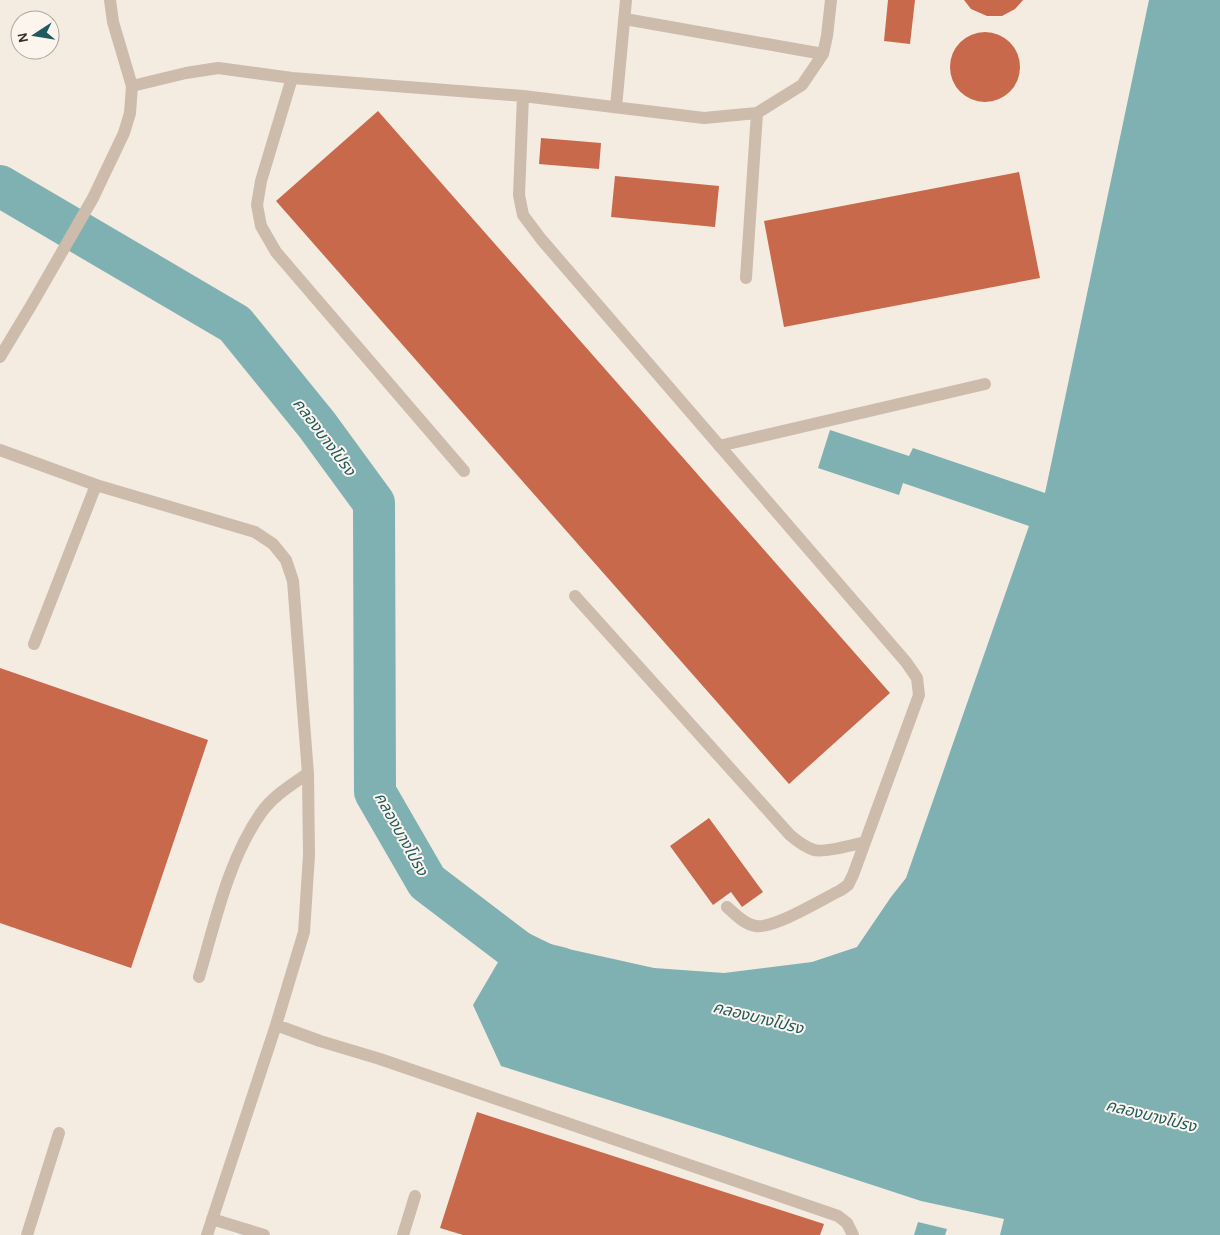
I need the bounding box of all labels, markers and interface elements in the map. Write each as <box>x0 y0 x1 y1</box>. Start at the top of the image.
north arrow <box>10 10 60 60</box>
text: N <box>15 31 31 44</box>
water label: คลองบางโปรง <box>290 395 360 480</box>
water label: คลองบางโปรง <box>372 789 432 879</box>
water label: คลองบางโปรง <box>711 998 806 1037</box>
water label: คลองบางโปรง <box>1104 1096 1199 1135</box>

